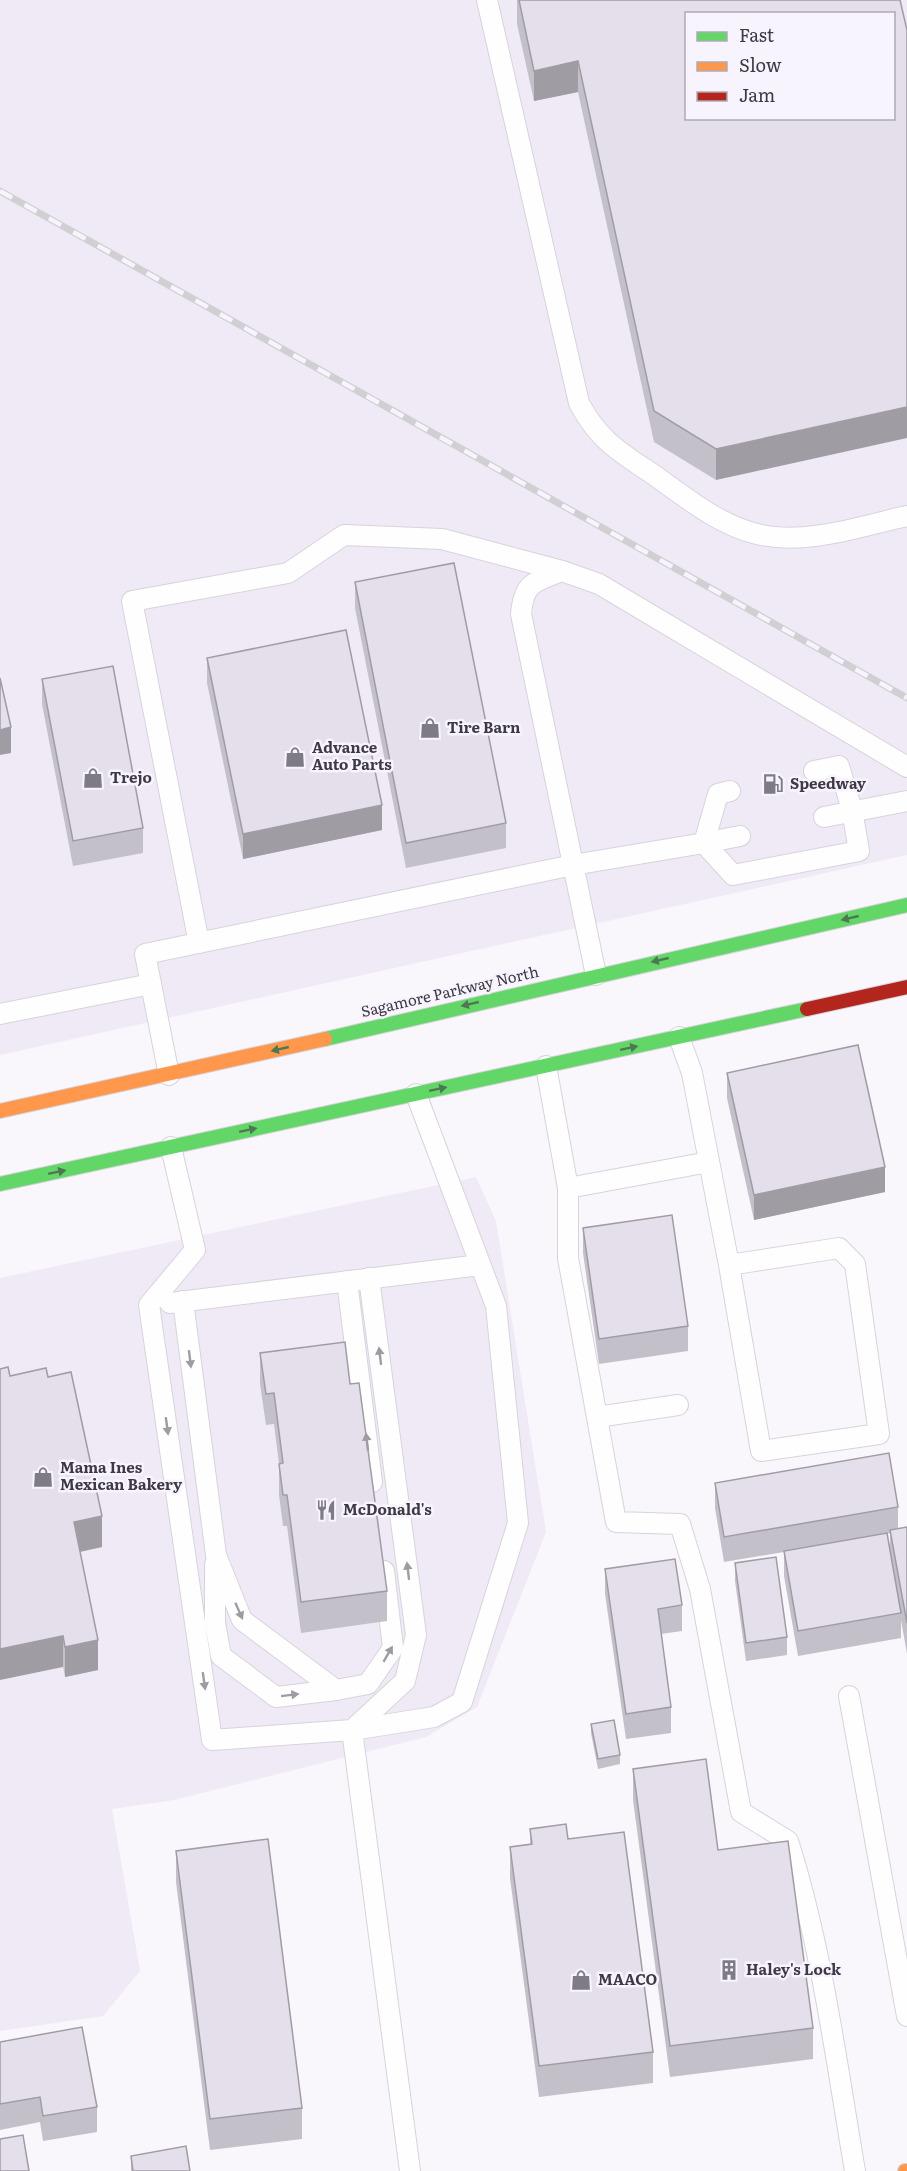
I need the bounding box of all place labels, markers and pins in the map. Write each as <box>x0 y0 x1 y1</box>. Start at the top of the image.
place label: Tire Barn <box>447 715 521 738</box>
shop icon: Tire Barn <box>418 716 442 740</box>
place label: Advance Auto Parts <box>312 735 392 775</box>
shop icon: Advance Auto Parts <box>283 745 307 769</box>
place label: Trejo <box>110 765 152 788</box>
shop icon: Trejo <box>81 766 105 790</box>
place label: Speedway <box>790 771 867 794</box>
fuel station icon: Speedway <box>761 772 785 796</box>
place label: Mama Ines Mexican Bakery <box>60 1455 183 1495</box>
shop icon: Mama Ines Mexican Bakery <box>31 1465 55 1489</box>
place label: McDonald's <box>343 1497 432 1520</box>
restaurant icon: McDonald's <box>314 1498 338 1522</box>
place label: Haley's Lock <box>746 1957 842 1980</box>
building icon: Haley's Lock <box>717 1958 741 1982</box>
place label: MAACO <box>598 1967 658 1990</box>
shop icon: MAACO <box>569 1968 593 1992</box>

